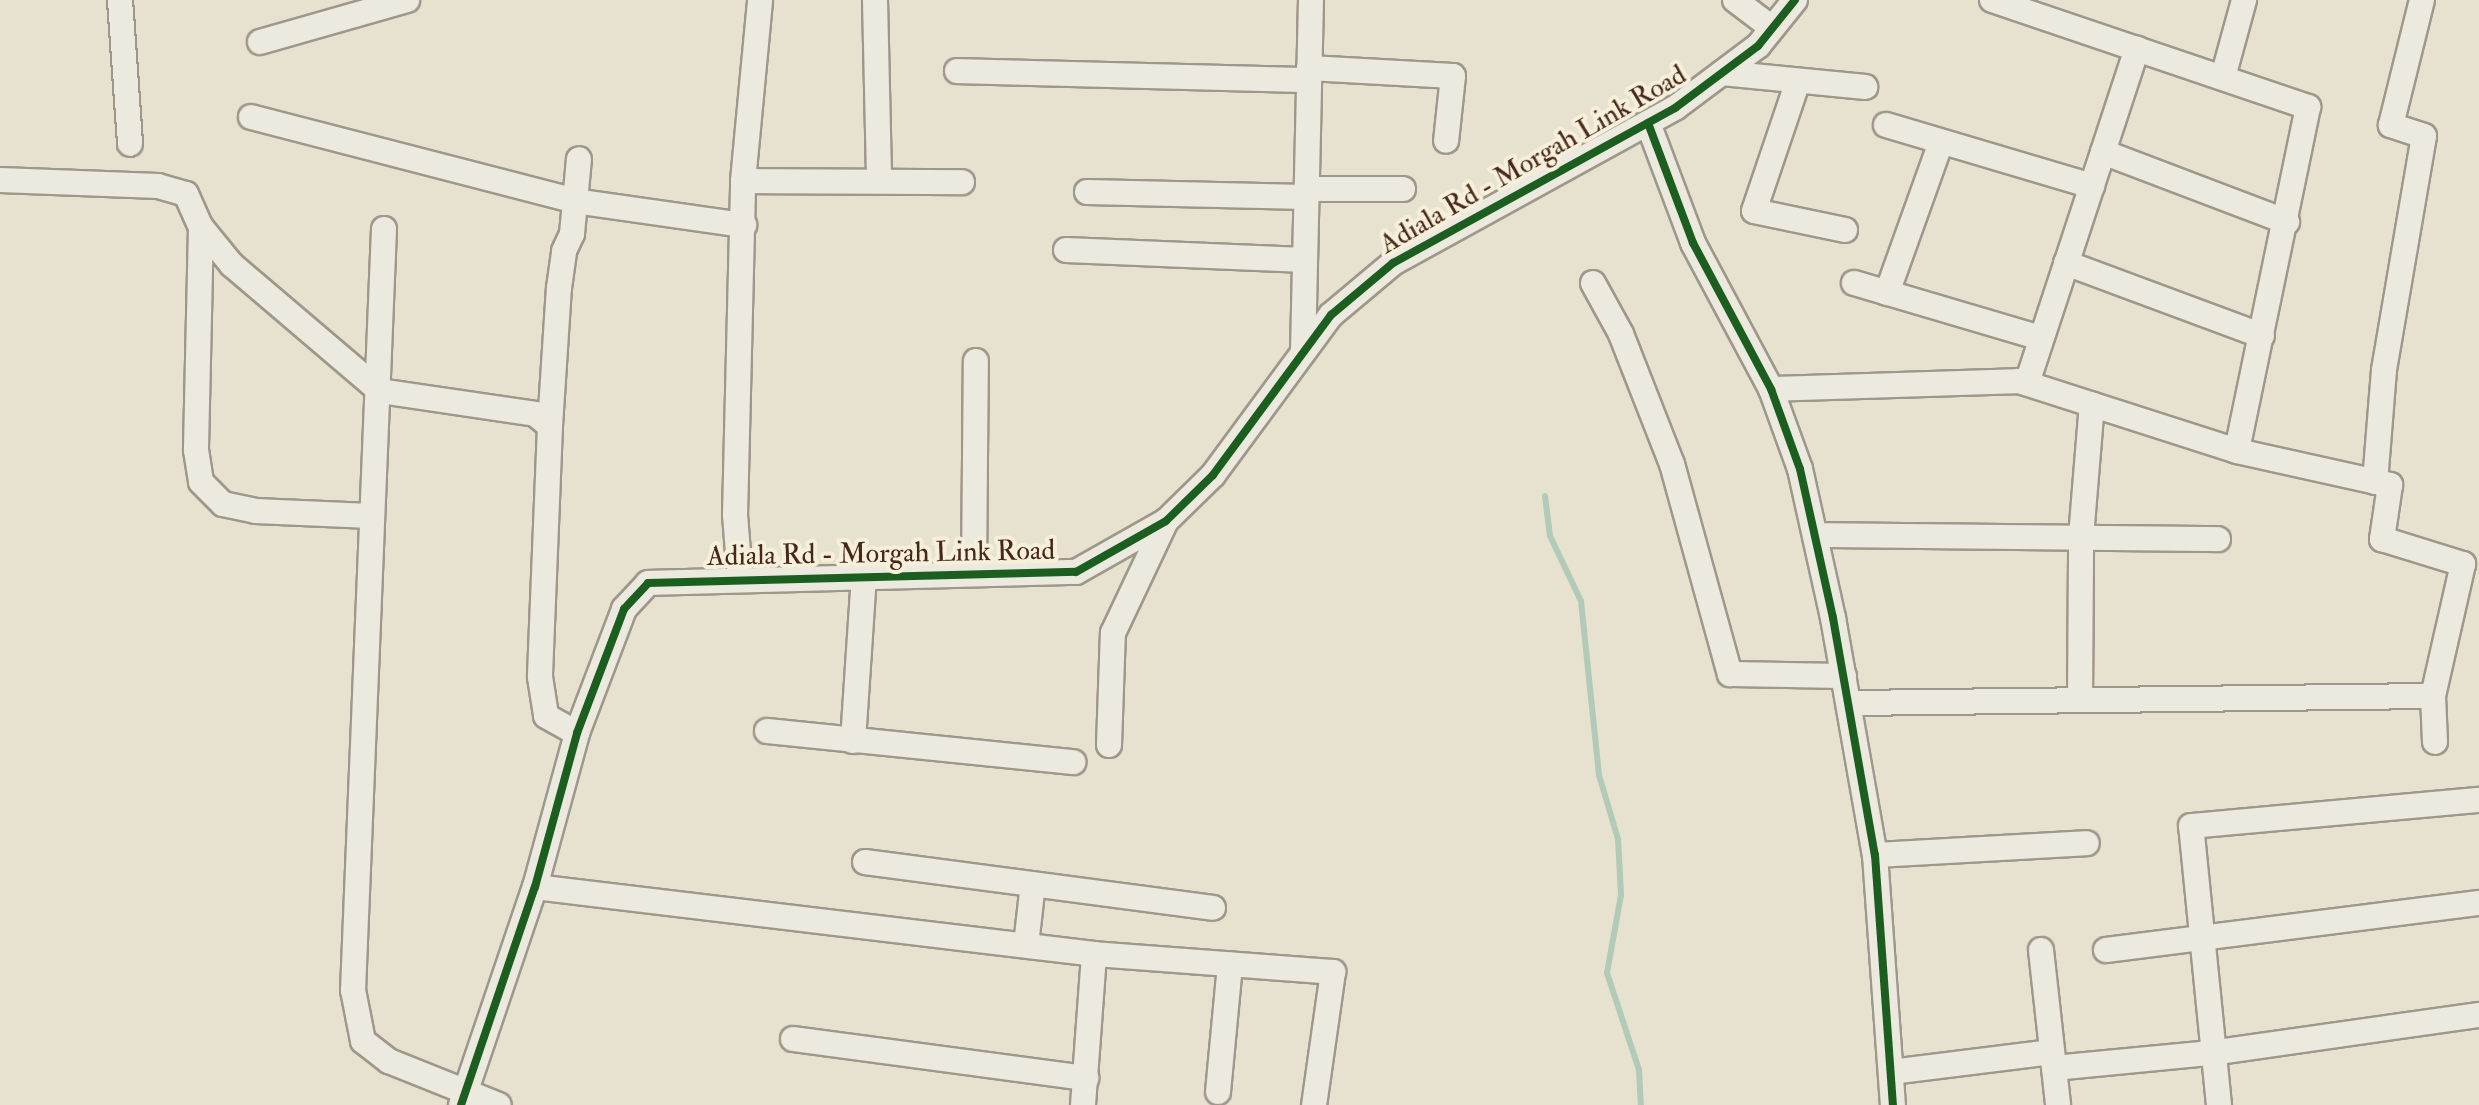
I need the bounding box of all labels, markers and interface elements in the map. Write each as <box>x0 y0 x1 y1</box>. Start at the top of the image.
street label: Adiala Rd - Morgah Link Road <box>1374 58 1692 262</box>
street label: Adiala Rd - Morgah Link Road <box>706 534 1056 574</box>

